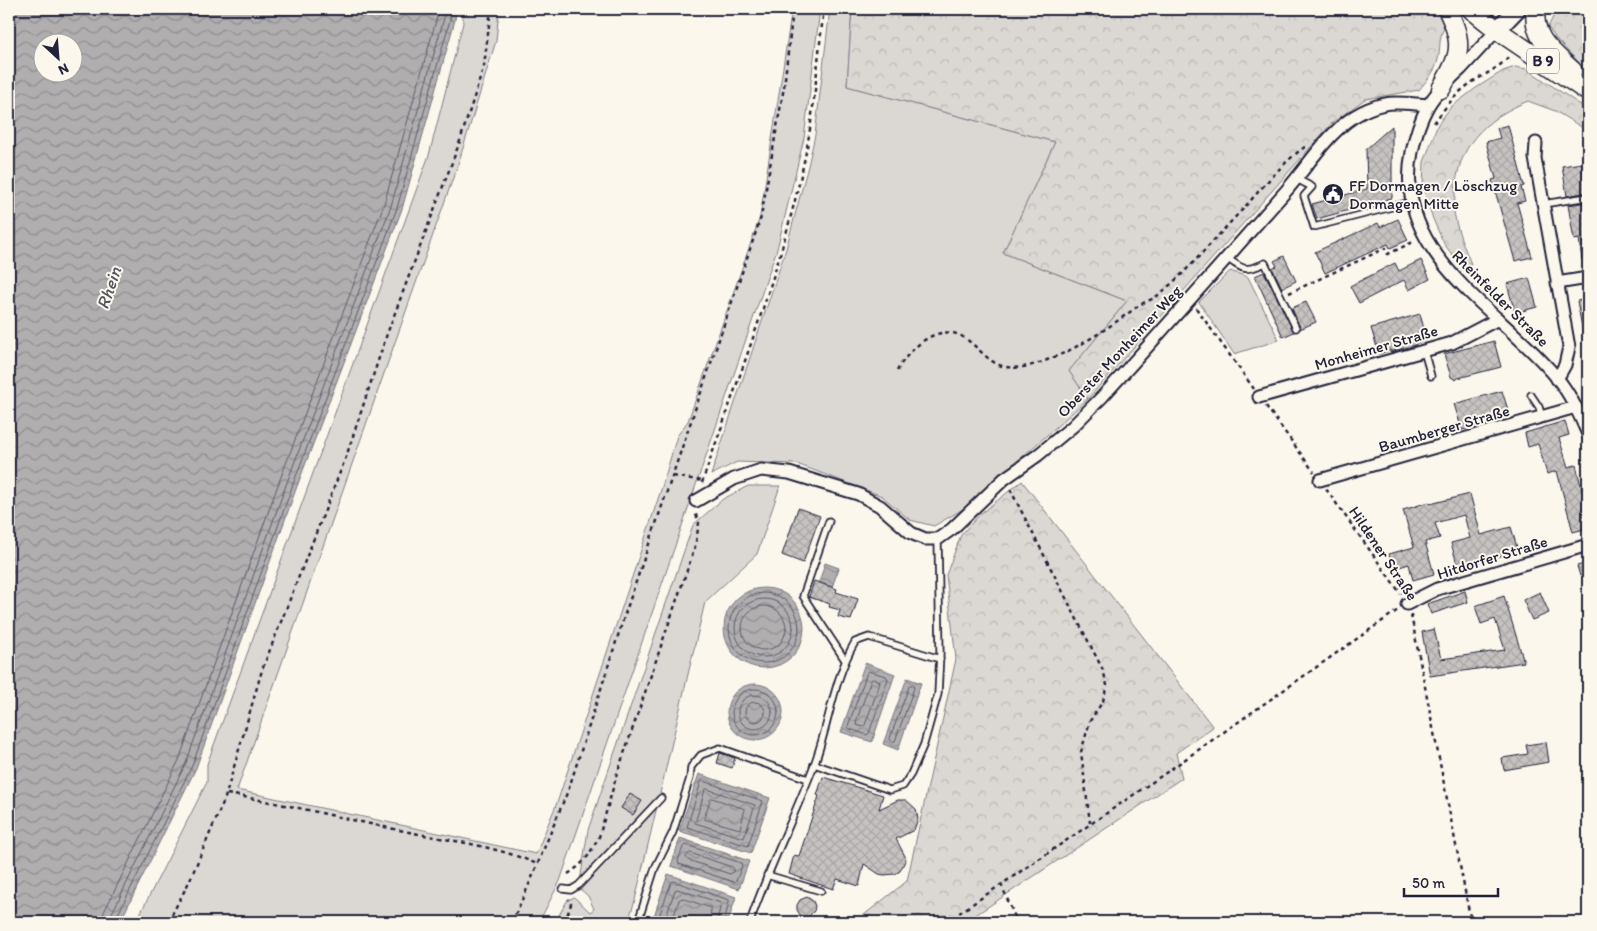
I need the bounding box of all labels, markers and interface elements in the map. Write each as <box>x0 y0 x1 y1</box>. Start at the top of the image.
north arrow <box>32 32 82 82</box>
road number: B 9 <box>1527 48 1559 74</box>
text: N <box>56 60 71 79</box>
place label: FF Dormagen / Löschzug Dormagen Mitte <box>1349 176 1518 213</box>
public building icon: FF Dormagen / Löschzug Dormagen Mitte <box>1321 182 1345 206</box>
street label: Rheinfelder Straße <box>1448 246 1553 351</box>
water label: Rhein <box>92 264 127 312</box>
street label: Oberster Monheimer Weg <box>1053 281 1186 421</box>
street label: Monheimer Straße <box>1312 321 1440 374</box>
street label: Baumberger Straße <box>1376 401 1512 456</box>
street label: Hildener Straße <box>1345 503 1422 604</box>
street label: Hitdorfer Straße <box>1435 532 1550 583</box>
scale bar <box>1404 866 1498 898</box>
text: 50 m <box>1412 874 1445 892</box>

